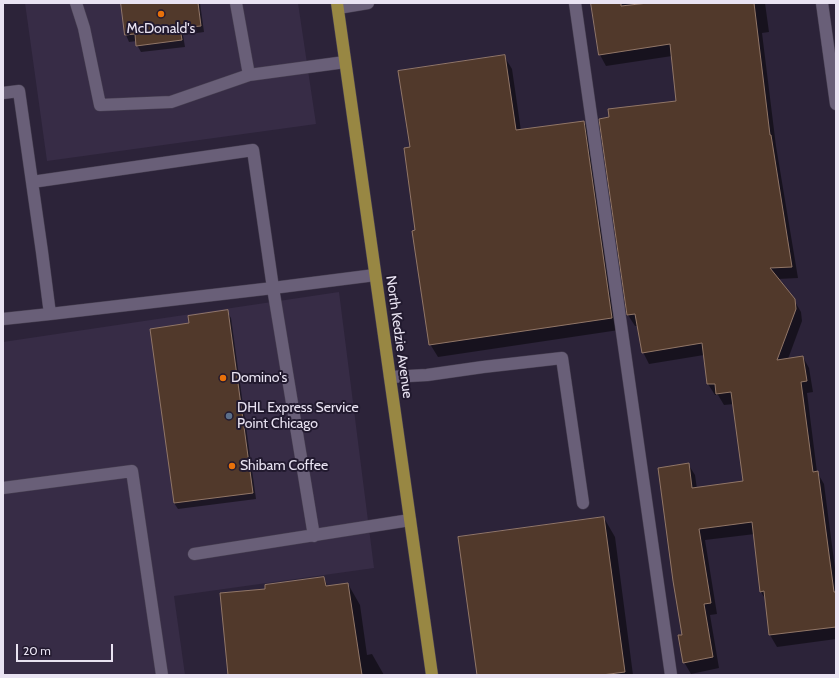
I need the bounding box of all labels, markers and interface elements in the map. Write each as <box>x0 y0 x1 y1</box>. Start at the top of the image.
marker: McDonald's <box>156 9 166 19</box>
place label: McDonald's <box>127 21 195 37</box>
street label: North Kedzie Avenue <box>382 274 416 400</box>
place label: Domino's <box>231 370 287 386</box>
marker: Domino's <box>218 373 228 383</box>
place label: DHL Express Service Point Chicago <box>237 400 359 432</box>
marker: DHL Express Service Point Chicago <box>224 411 234 421</box>
place label: Shibam Coffee <box>240 458 328 474</box>
marker: Shibam Coffee <box>227 461 237 471</box>
scale bar <box>18 636 115 662</box>
text: 20 m <box>23 643 51 658</box>

